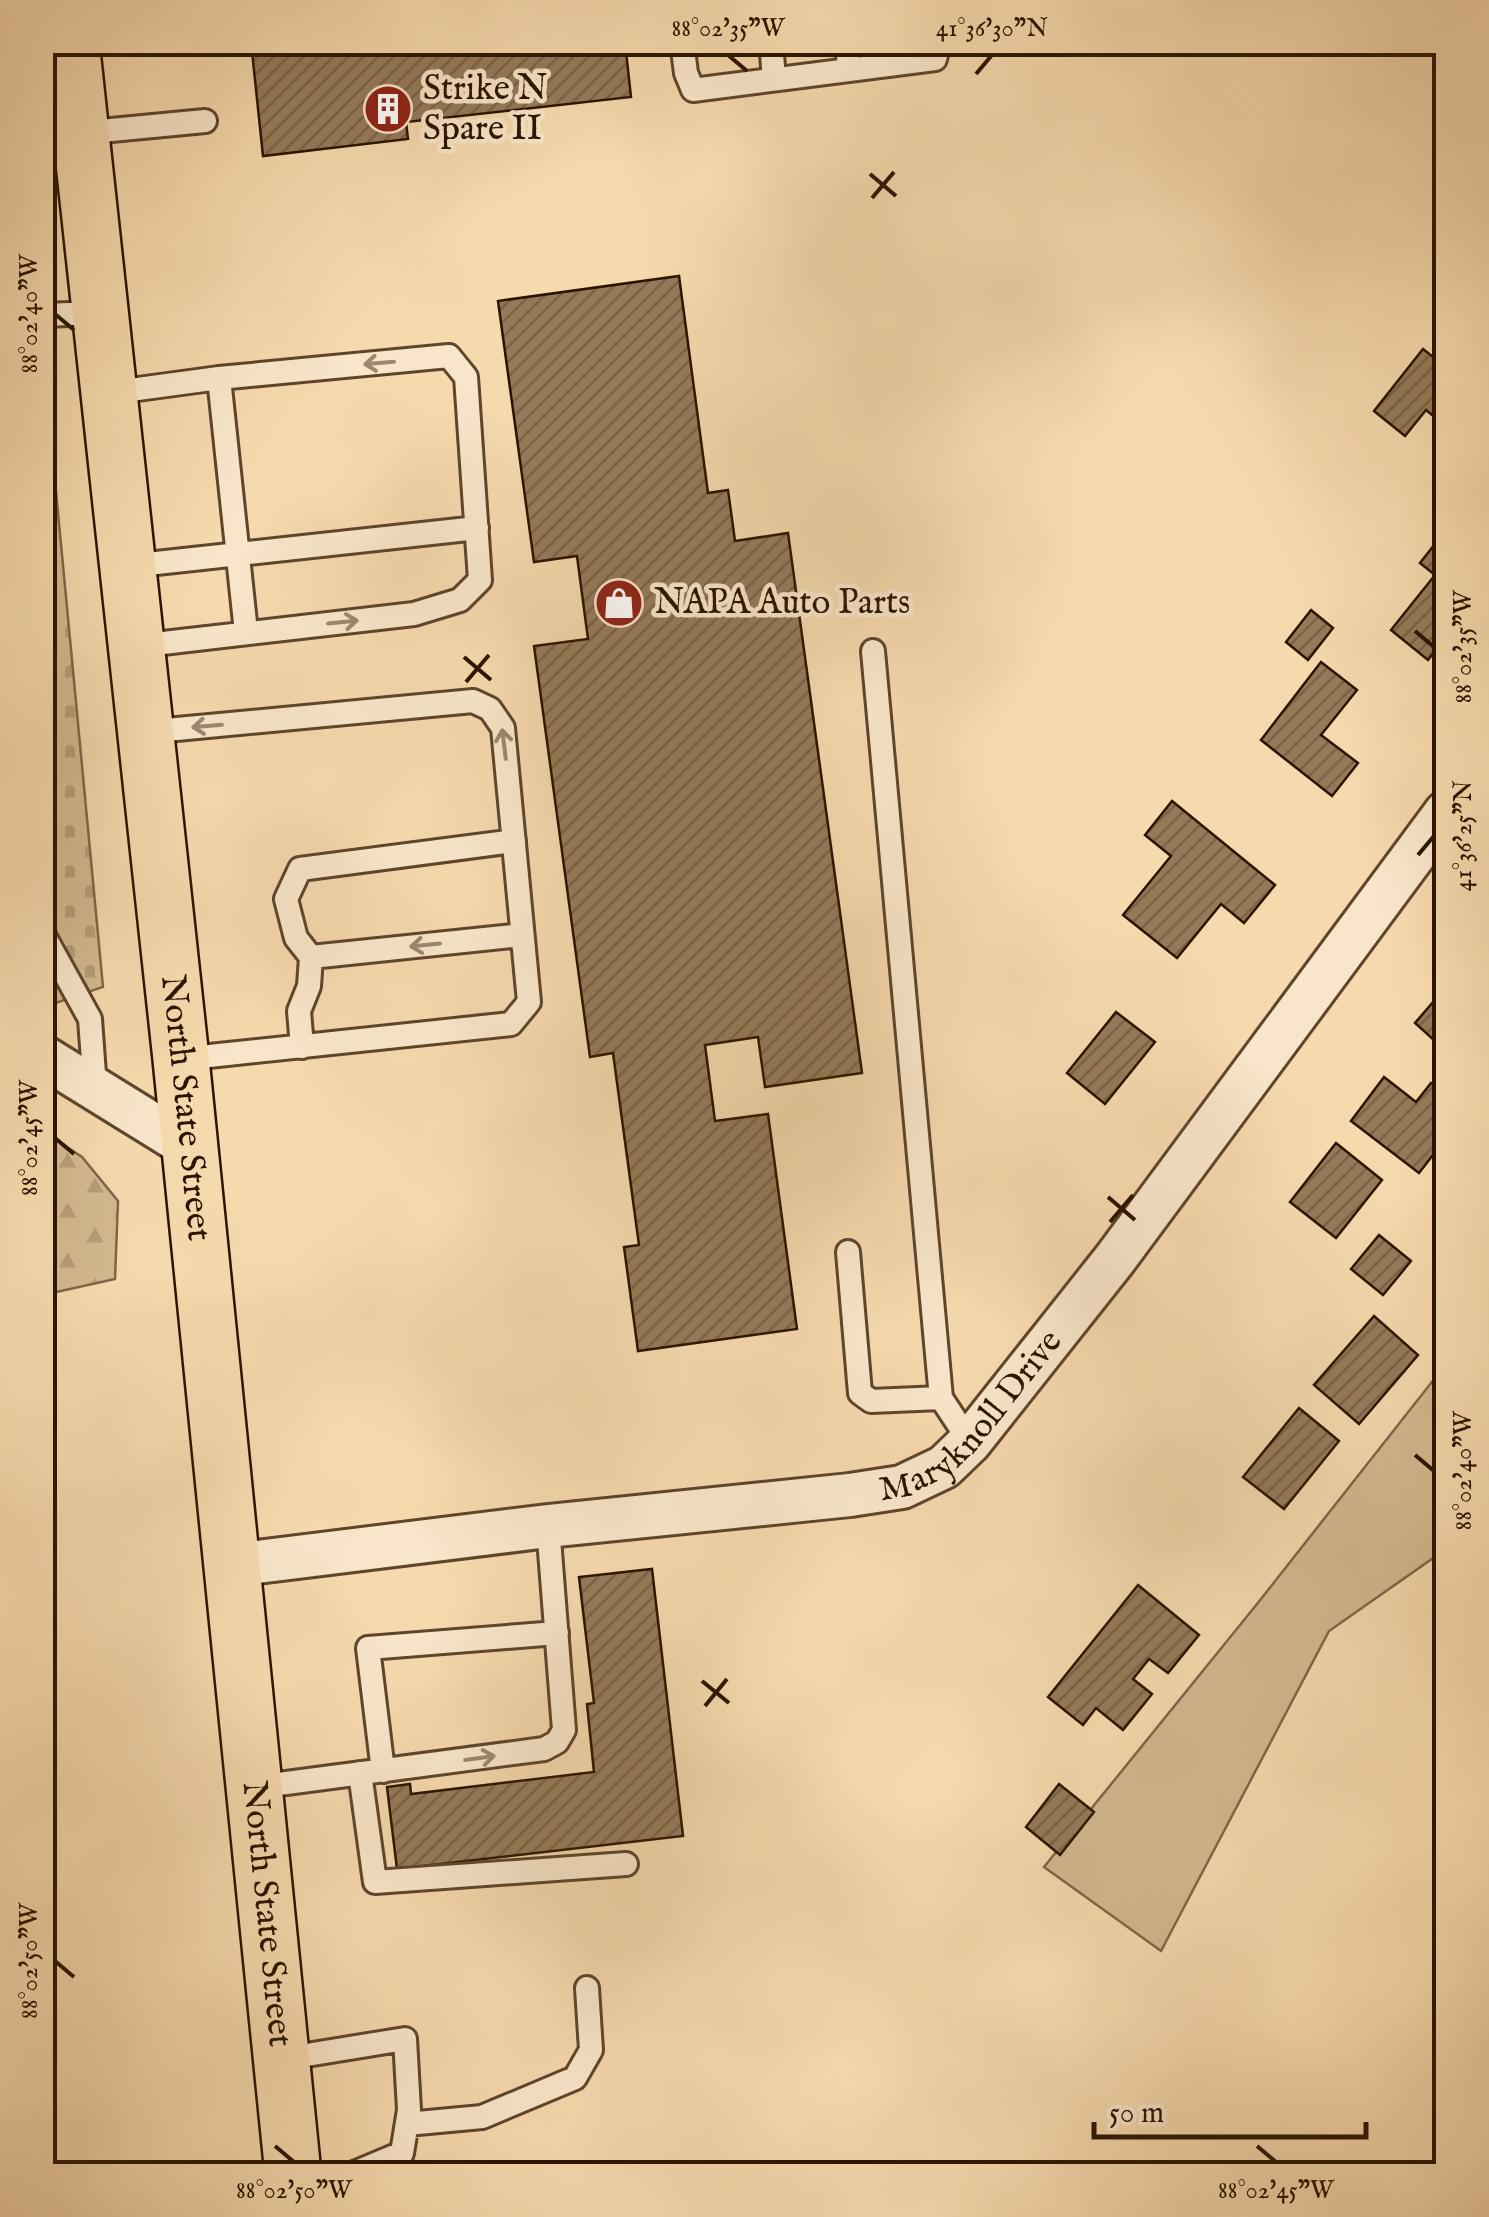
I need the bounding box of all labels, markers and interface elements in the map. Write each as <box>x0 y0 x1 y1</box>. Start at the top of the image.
text: 88°02'35"W <box>671 13 786 45</box>
text: 41°36'30"N <box>936 13 1048 45</box>
place label: Strike N Spare II <box>423 67 548 152</box>
building icon: Strike N Spare II <box>362 83 414 135</box>
text: 88°02'40"W <box>14 253 46 374</box>
one-way arrow <box>363 353 396 372</box>
shop icon: NAPA Auto Parts <box>593 577 645 629</box>
place label: NAPA Auto Parts <box>654 581 910 626</box>
text: 88°02'35"W <box>1448 589 1480 704</box>
one-way arrow <box>327 612 359 631</box>
one-way arrow <box>192 717 224 736</box>
one-way arrow <box>494 728 513 761</box>
text: 41°36'25"N <box>1448 780 1480 892</box>
one-way arrow <box>410 935 442 954</box>
street label: North State Street <box>150 973 222 1243</box>
text: 88°02'45"W <box>14 1079 46 1196</box>
street label: Maryknoll Drive <box>876 1321 1073 1513</box>
text: 88°02'40"W <box>1448 1410 1480 1531</box>
one-way arrow <box>463 1748 496 1766</box>
street label: North State Street <box>231 1779 303 2049</box>
text: 88°02'50"W <box>14 1902 46 2019</box>
scale bar <box>1094 2077 1366 2139</box>
text: 50 m <box>1109 2095 1164 2133</box>
text: 88°02'50"W <box>236 2175 353 2207</box>
text: 88°02'45"W <box>1218 2175 1335 2207</box>

